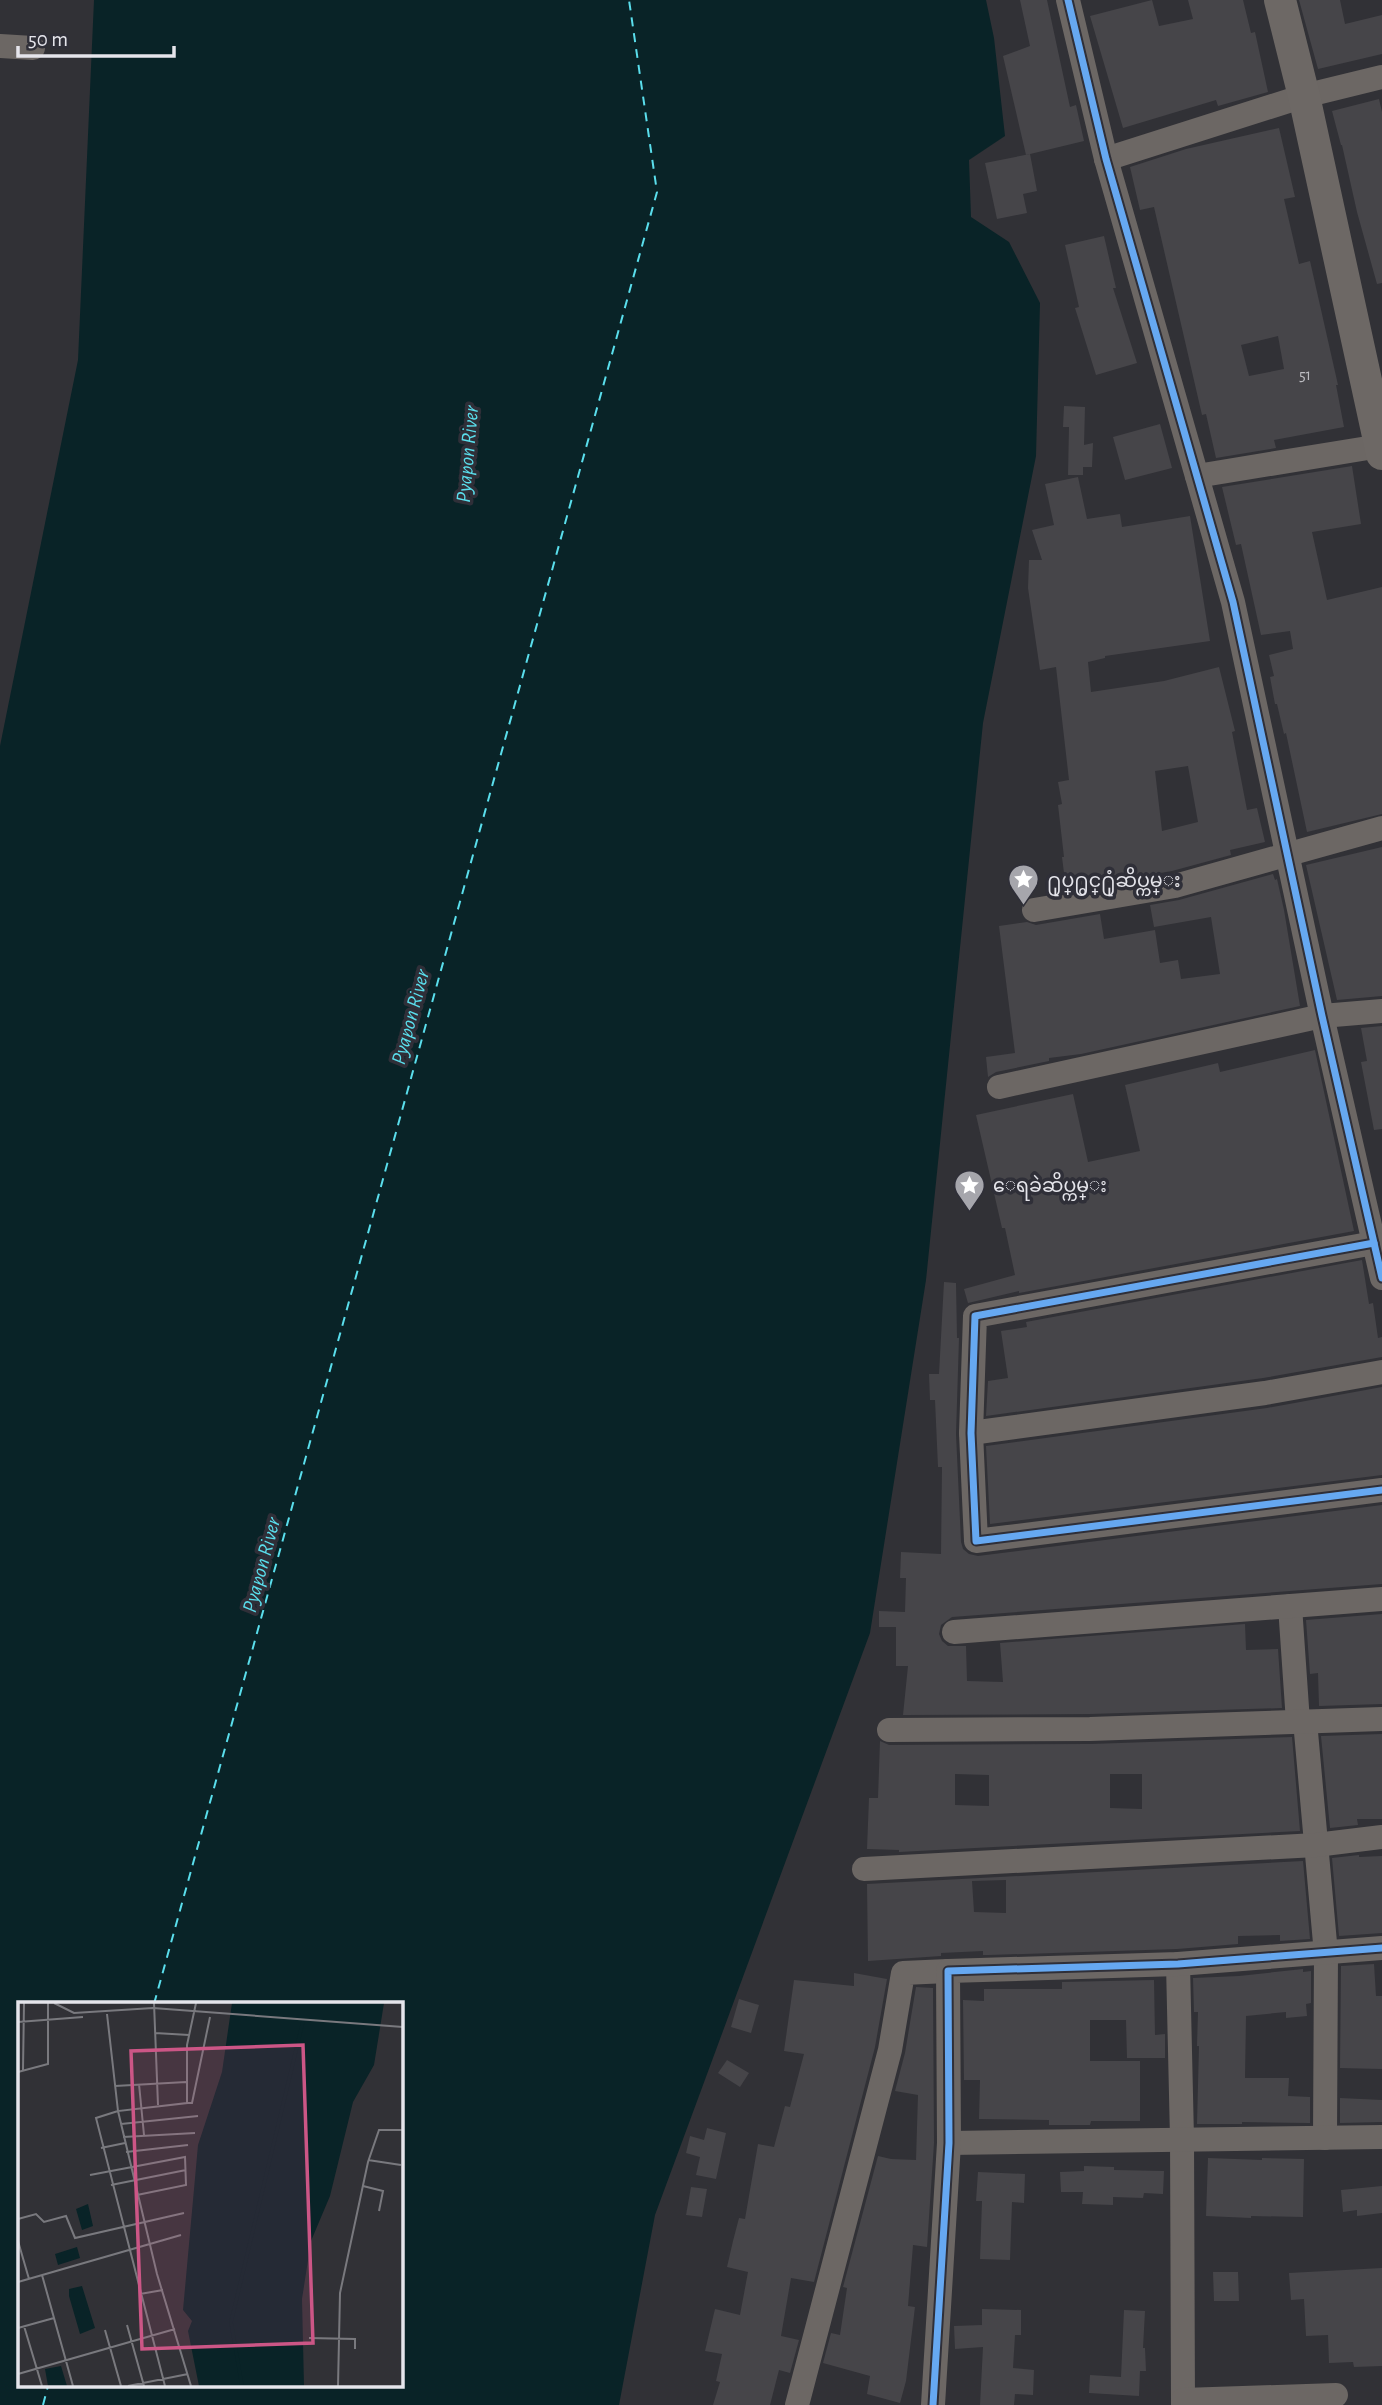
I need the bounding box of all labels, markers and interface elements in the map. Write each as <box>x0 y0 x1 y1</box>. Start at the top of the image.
scale bar <box>18 14 173 58</box>
text: 50 m <box>28 29 68 50</box>
house number: 51 <box>1299 367 1311 383</box>
water label: Pyapon River <box>453 403 483 504</box>
place icon: ႐ုပ္႐ွင္႐ုံဆိပ္ကမ္း <box>1007 863 1041 907</box>
place label: ႐ုပ္႐ွင္႐ုံဆိပ္ကမ္း <box>1047 866 1181 897</box>
water label: Pyapon River <box>388 966 434 1067</box>
place icon: ေရခဲဆိပ္ကမ္း <box>953 1168 987 1212</box>
place label: ေရခဲဆိပ္ကမ္း <box>993 1171 1107 1201</box>
water label: Pyapon River <box>239 1514 285 1615</box>
inset map <box>18 2002 402 2388</box>

